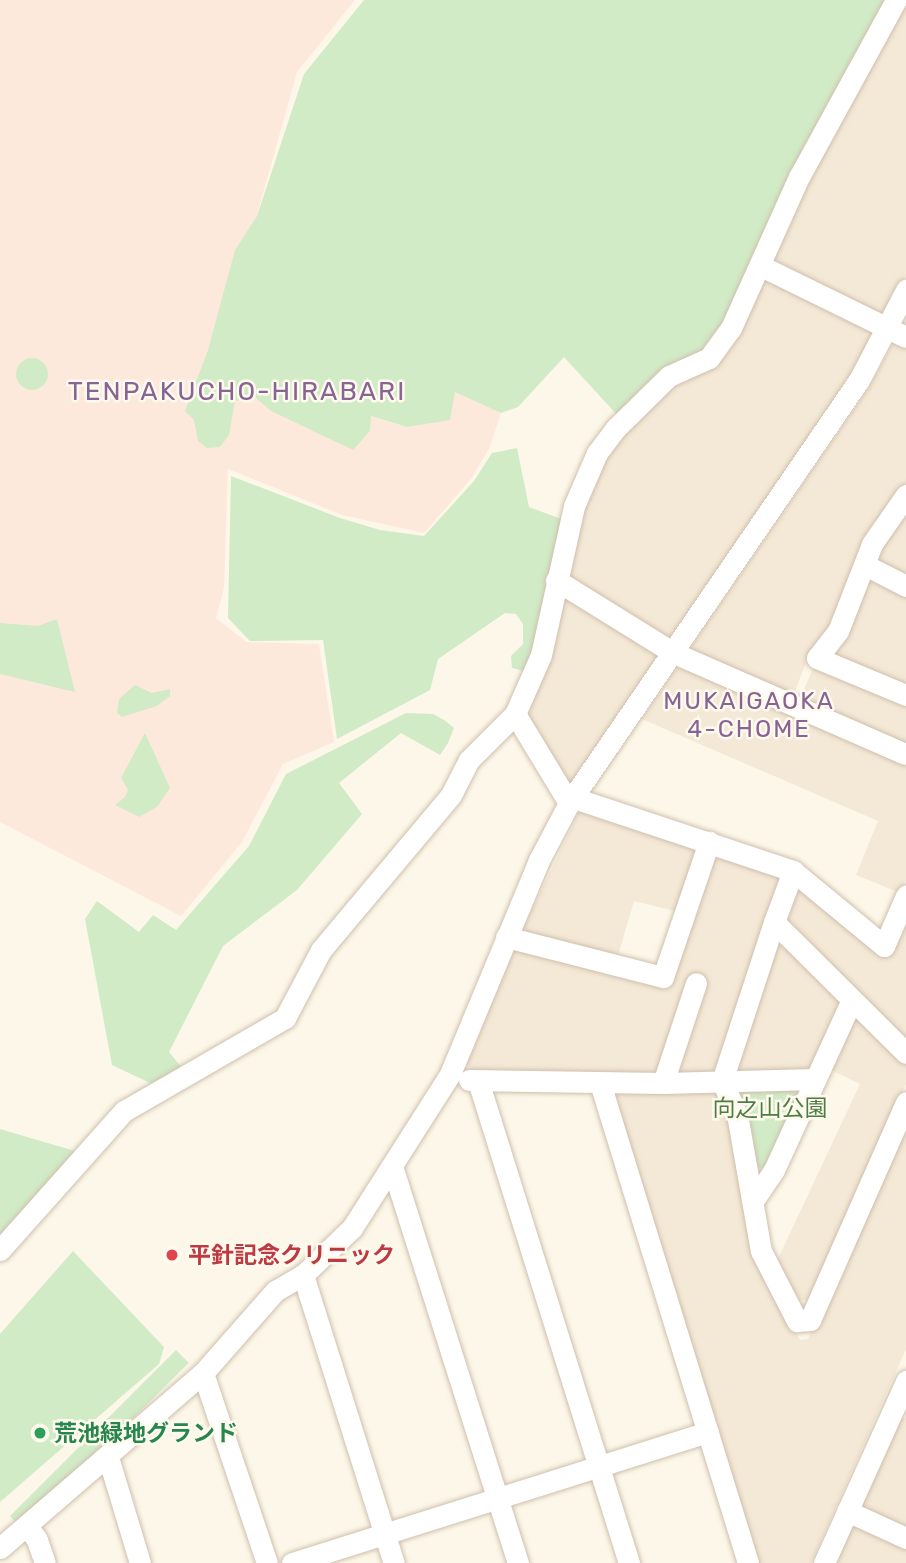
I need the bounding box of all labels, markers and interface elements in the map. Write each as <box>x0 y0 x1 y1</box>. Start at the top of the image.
district label: TENPAKUCHO-HIRABARI <box>70 376 404 408</box>
district label: MUKAIGAOKA 4-CHOME <box>665 688 833 744</box>
park label: 向之山公園 <box>713 1094 827 1122</box>
place label: 平針記念クリニック <box>188 1241 395 1269</box>
marker: 平針記念クリニック <box>162 1245 182 1265</box>
place label: 荒池緑地グランド <box>54 1419 238 1447</box>
marker: 荒池緑地グランド <box>32 1425 48 1441</box>

